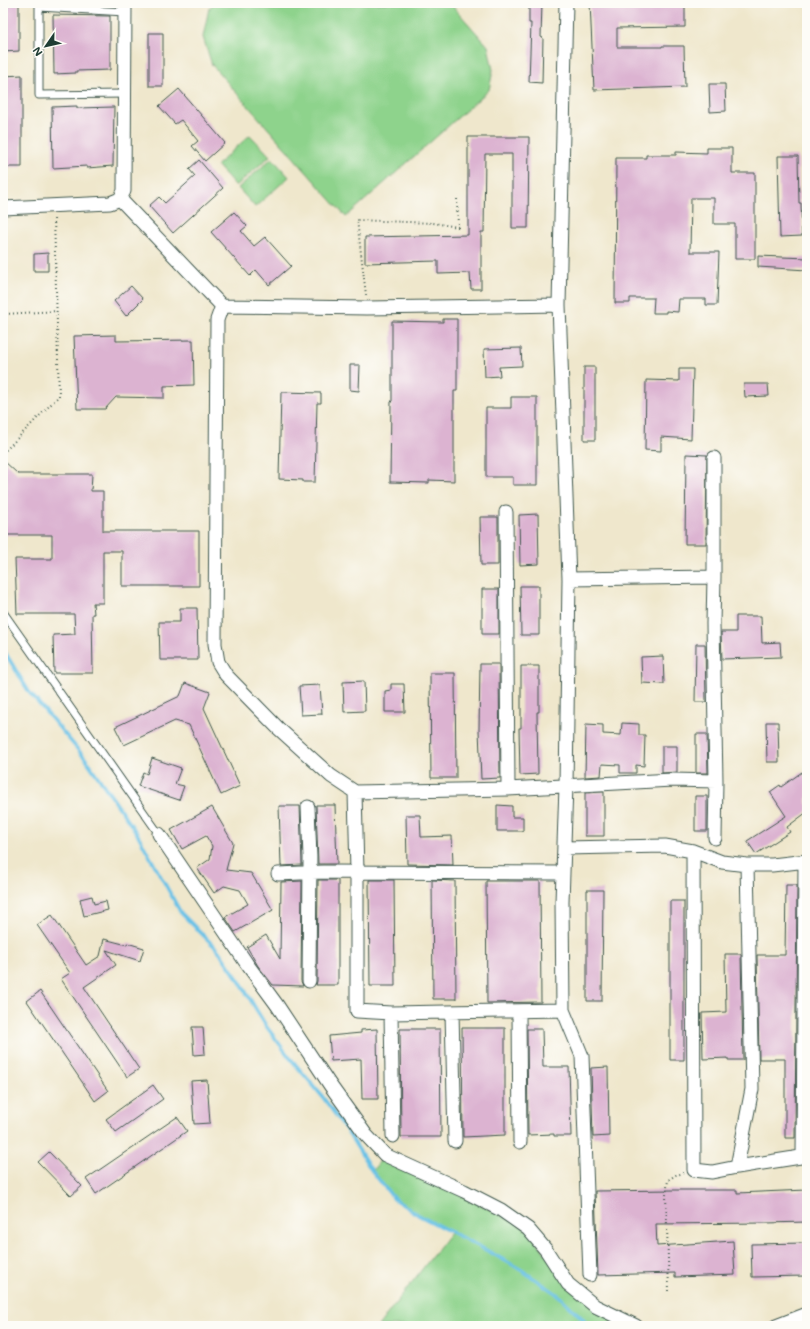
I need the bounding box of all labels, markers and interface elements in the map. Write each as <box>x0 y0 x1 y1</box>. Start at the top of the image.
north arrow <box>26 26 66 66</box>
text: N <box>29 44 46 60</box>

